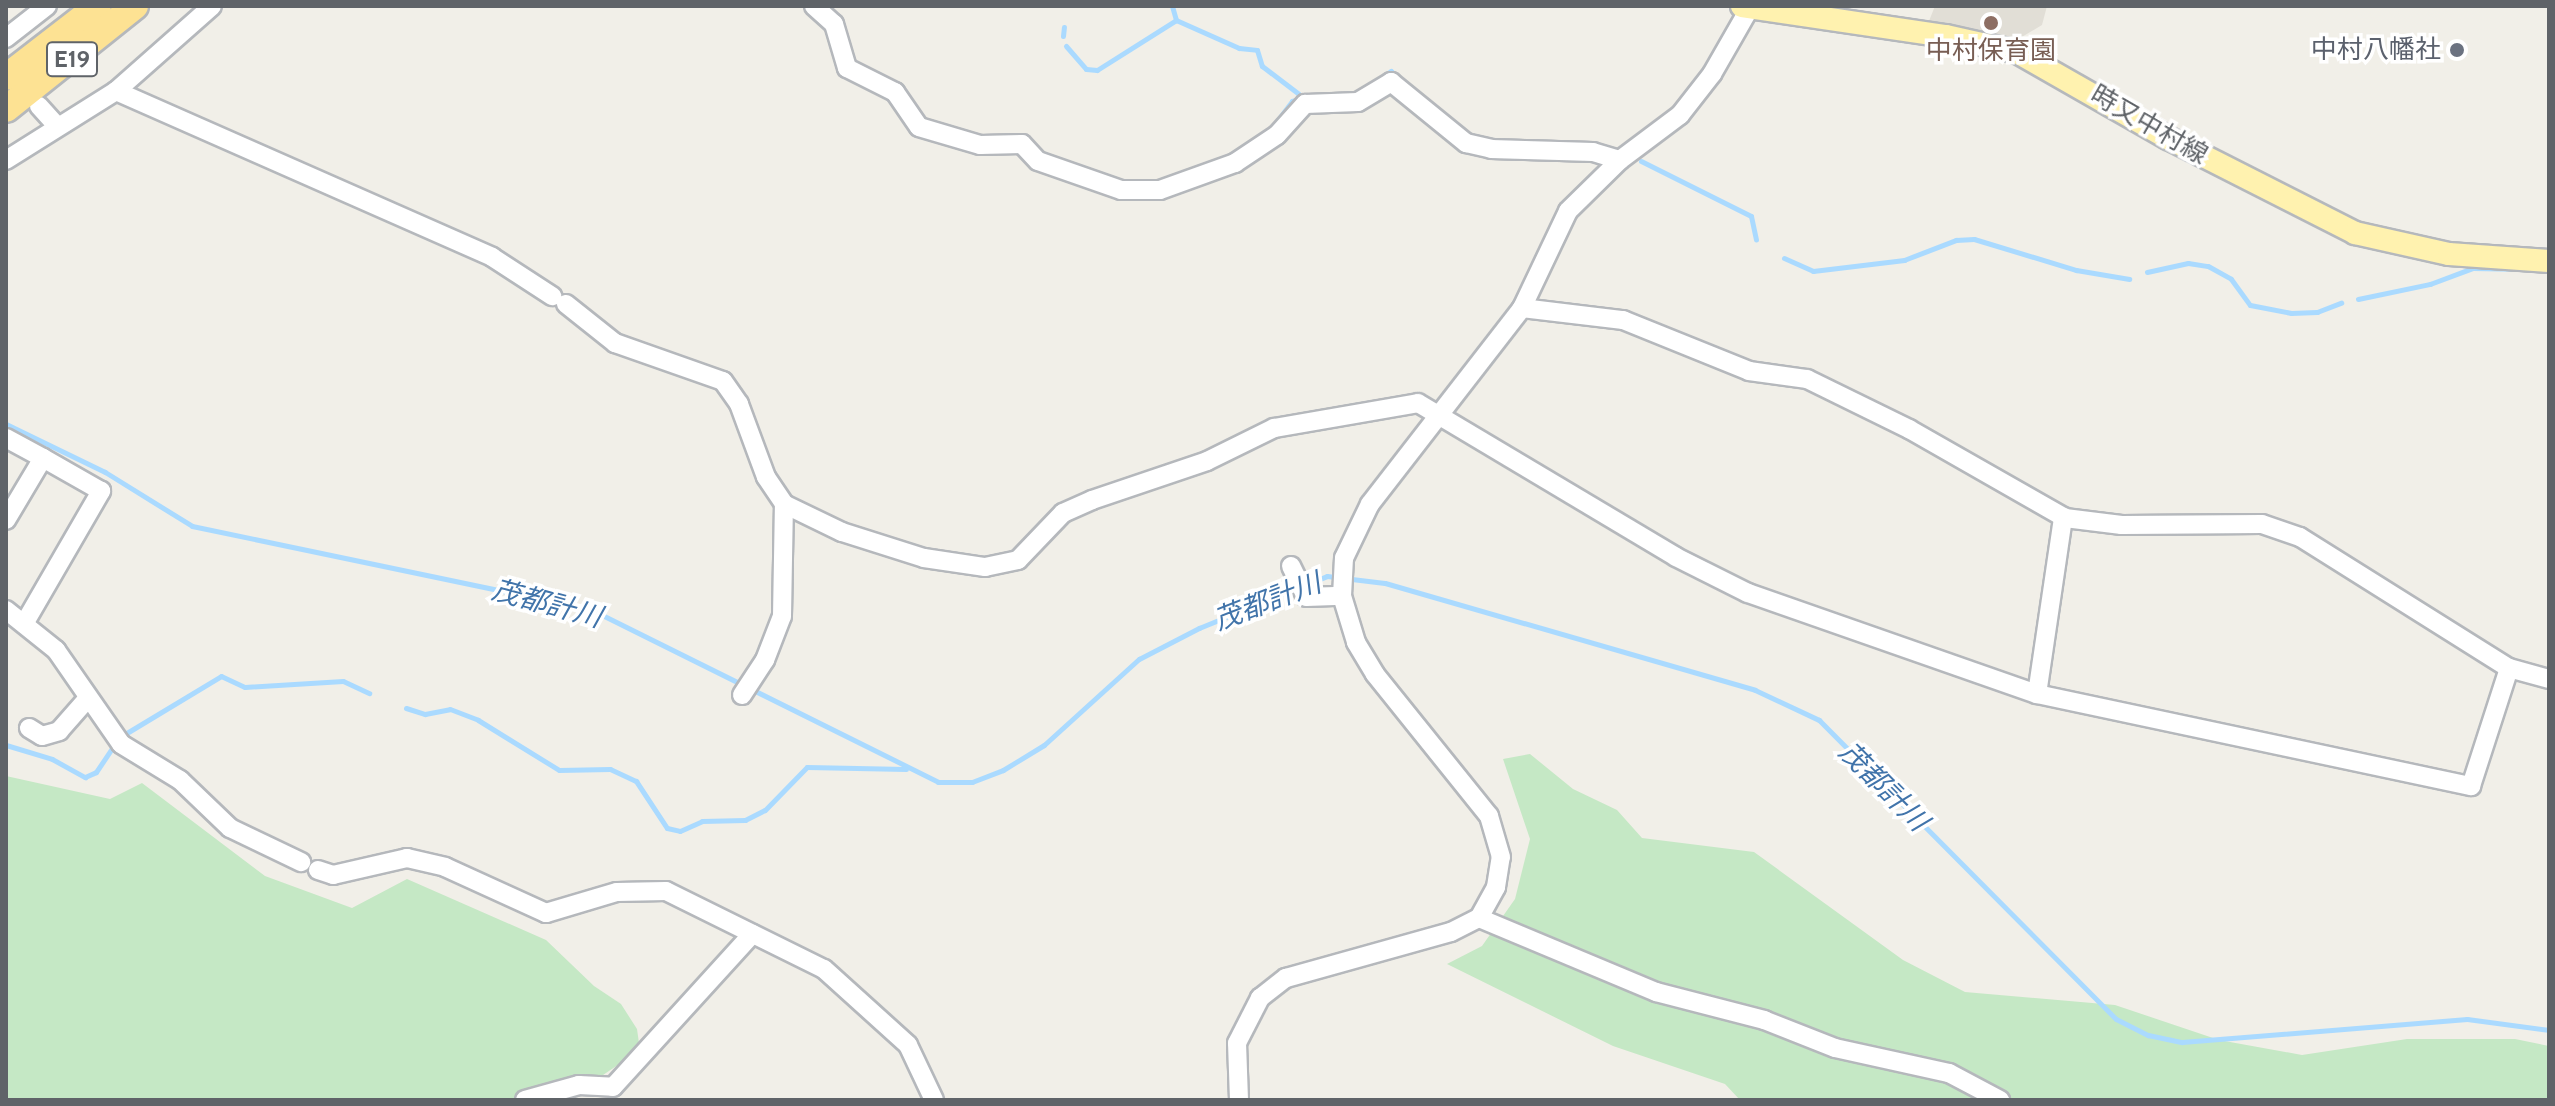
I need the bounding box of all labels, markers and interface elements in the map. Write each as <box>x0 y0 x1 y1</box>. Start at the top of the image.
marker: 中村保育園 <box>1982 14 2000 32</box>
place label: 中村八幡社 <box>2311 34 2441 66</box>
place label: 中村保育園 <box>1926 35 2056 67</box>
road number: E19 <box>46 39 98 79</box>
marker: 中村八幡社 <box>2448 41 2466 59</box>
street label: 時又中村線 <box>2085 79 2213 171</box>
water label: 茂都計川 <box>1209 565 1325 637</box>
water label: 茂都計川 <box>489 572 605 634</box>
water label: 茂都計川 <box>1833 735 1935 837</box>

